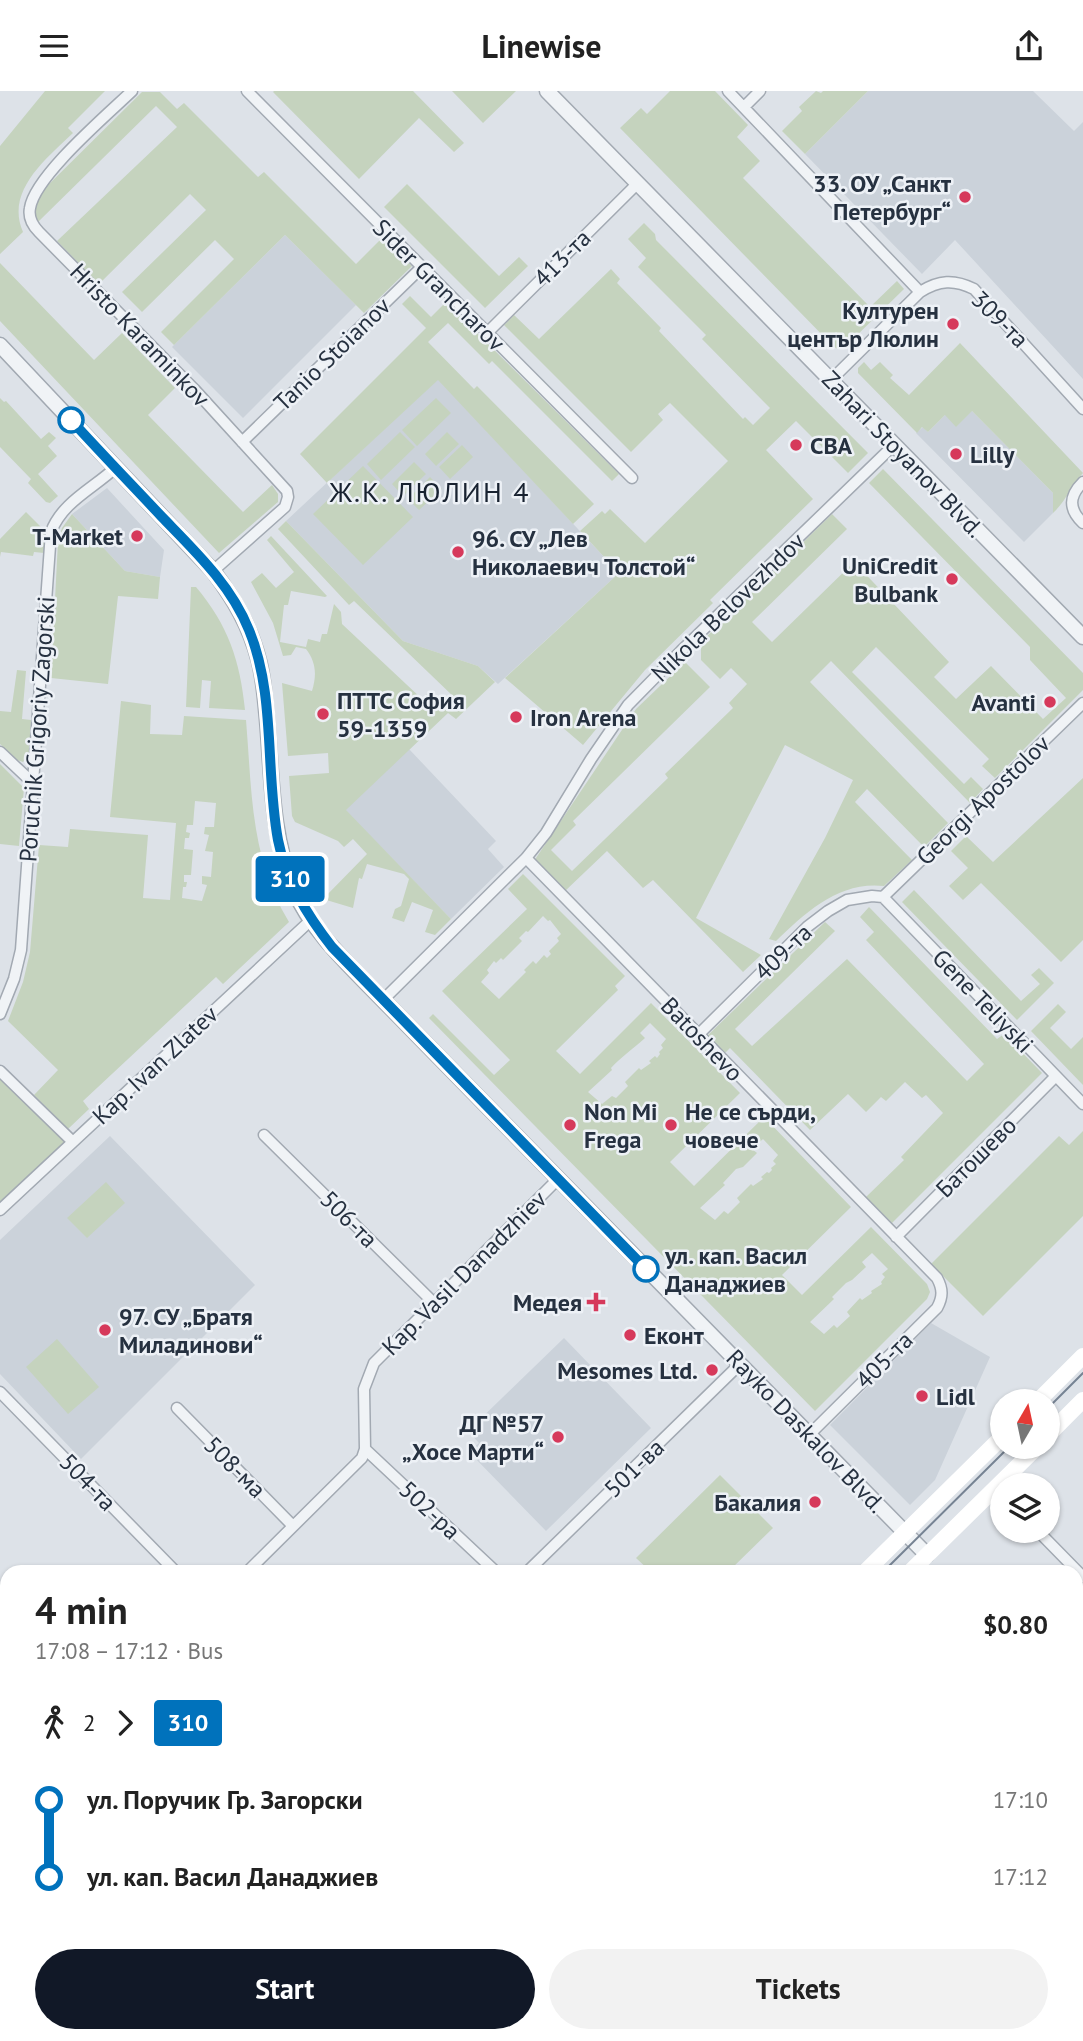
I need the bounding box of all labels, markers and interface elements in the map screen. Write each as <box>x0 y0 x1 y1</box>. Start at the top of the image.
text: Linewise <box>481 25 602 67</box>
icon: menu <box>35 27 73 65</box>
icon: share <box>1010 27 1048 65</box>
place label: 33. ОУ „Санкт Петербург“ <box>813 168 952 227</box>
marker: 33. ОУ „Санкт Петербург“ <box>957 189 973 205</box>
street label: Sider Grancharov <box>366 212 512 358</box>
street label: 413-та <box>527 223 597 293</box>
street label: Hristo Karaminkov <box>63 257 217 414</box>
street label: 309-та <box>965 284 1035 354</box>
street label: Tanio Stoianov <box>267 290 397 417</box>
place label: Културен център Люлин <box>787 295 939 354</box>
marker: Културен център Люлин <box>945 316 961 332</box>
street label: Zahari Stoyanov Blvd. <box>815 364 991 544</box>
unlabelled marker <box>58 407 84 433</box>
place label: CBA <box>810 430 853 461</box>
marker: CBA <box>788 437 804 453</box>
place label: Lilly <box>970 439 1015 470</box>
marker: Lilly <box>948 446 964 462</box>
district label: Ж.К. ЛЮЛИН 4 <box>329 473 531 510</box>
place label: T-Market <box>32 521 124 552</box>
place label: 96. СУ „Лев Николаевич Толстой“ <box>472 523 695 582</box>
street label: Nikola Belovezhdov <box>645 525 812 688</box>
marker: T-Market <box>129 528 145 544</box>
marker: 96. СУ „Лев Николаевич Толстой“ <box>450 544 466 560</box>
place label: UniCredit Bulbank <box>842 550 939 609</box>
marker: UniCredit Bulbank <box>944 571 960 587</box>
street label: Poruchik Grigoriy Zagorski <box>12 595 62 863</box>
place label: ПТТС София 59-1359 <box>337 685 465 744</box>
place label: Avanti <box>972 687 1036 718</box>
marker: Avanti <box>1042 694 1058 710</box>
place label: Iron Arena <box>530 702 636 733</box>
marker: ПТТС София 59-1359 <box>315 706 331 722</box>
marker: Iron Arena <box>508 709 524 725</box>
street label: Georgi Apostolov <box>909 728 1057 872</box>
line badge: 310 <box>250 856 330 902</box>
text: 310 <box>270 863 310 894</box>
street label: 409-та <box>747 917 819 987</box>
street label: Gene Teliyski <box>926 942 1040 1060</box>
street label: Batoshevo <box>654 990 750 1088</box>
street label: Kap. Ivan Zlatev <box>86 999 225 1131</box>
place label: Non Mi Frega <box>584 1096 657 1155</box>
place label: Не се сърди, човече <box>685 1096 816 1155</box>
street label: Батошево <box>929 1110 1023 1204</box>
marker: Non Mi Frega <box>562 1117 578 1133</box>
marker: Не се сърди, човече <box>663 1117 679 1133</box>
street label: 506-та <box>314 1184 384 1254</box>
street label: Kap. Vasil Danadzhiev <box>375 1184 553 1362</box>
place label: ул. кап. Васил Данаджиев <box>664 1240 807 1299</box>
marker: ул. кап. Васил Данаджиев <box>633 1256 659 1282</box>
place label: Медея <box>513 1287 582 1318</box>
marker: Медея <box>588 1294 604 1310</box>
place label: 97. СУ „Братя Миладинови“ <box>119 1301 263 1360</box>
place label: Еконт <box>644 1320 705 1351</box>
marker: 97. СУ „Братя Миладинови“ <box>97 1322 113 1338</box>
street label: 405-та <box>849 1325 919 1395</box>
marker: Еконт <box>622 1327 638 1343</box>
street label: Rayko Daskalov Blvd. <box>720 1343 892 1519</box>
place label: Mesomes Ltd. <box>557 1355 698 1386</box>
marker: Mesomes Ltd. <box>704 1362 720 1378</box>
place label: Lidl <box>936 1381 976 1412</box>
marker: Lidl <box>914 1388 930 1404</box>
north arrow <box>990 1389 1060 1459</box>
map controls <box>990 1389 1060 1543</box>
place label: ДГ №57 „Хосе Марти“ <box>402 1408 544 1467</box>
street label: 508-ма <box>197 1429 273 1505</box>
marker: ДГ №57 „Хосе Марти“ <box>550 1429 566 1445</box>
street label: 501-ва <box>597 1432 671 1504</box>
street label: 504-та <box>53 1446 123 1518</box>
button: layers <box>990 1473 1060 1543</box>
street label: 502-ра <box>393 1474 467 1546</box>
place label: Бакалия <box>714 1487 801 1518</box>
marker: Бакалия <box>807 1494 823 1510</box>
text: 4 min <box>35 1585 128 1634</box>
text: $0.80 <box>983 1608 1048 1641</box>
text: 17:08 – 17:12 · Bus <box>35 1636 223 1665</box>
icon: walk <box>35 1704 73 1742</box>
icon: forward <box>106 1704 144 1742</box>
text: 310 <box>168 1707 208 1738</box>
text: 2 <box>83 1708 96 1737</box>
text: ул. Поручик Гр. Загорски <box>87 1783 363 1816</box>
text: 17:10 <box>993 1785 1048 1814</box>
text: ул. кап. Васил Данаджиев <box>87 1860 378 1893</box>
text: 17:12 <box>993 1862 1048 1891</box>
button: Start <box>35 1949 535 2029</box>
button: Tickets <box>549 1949 1048 2029</box>

